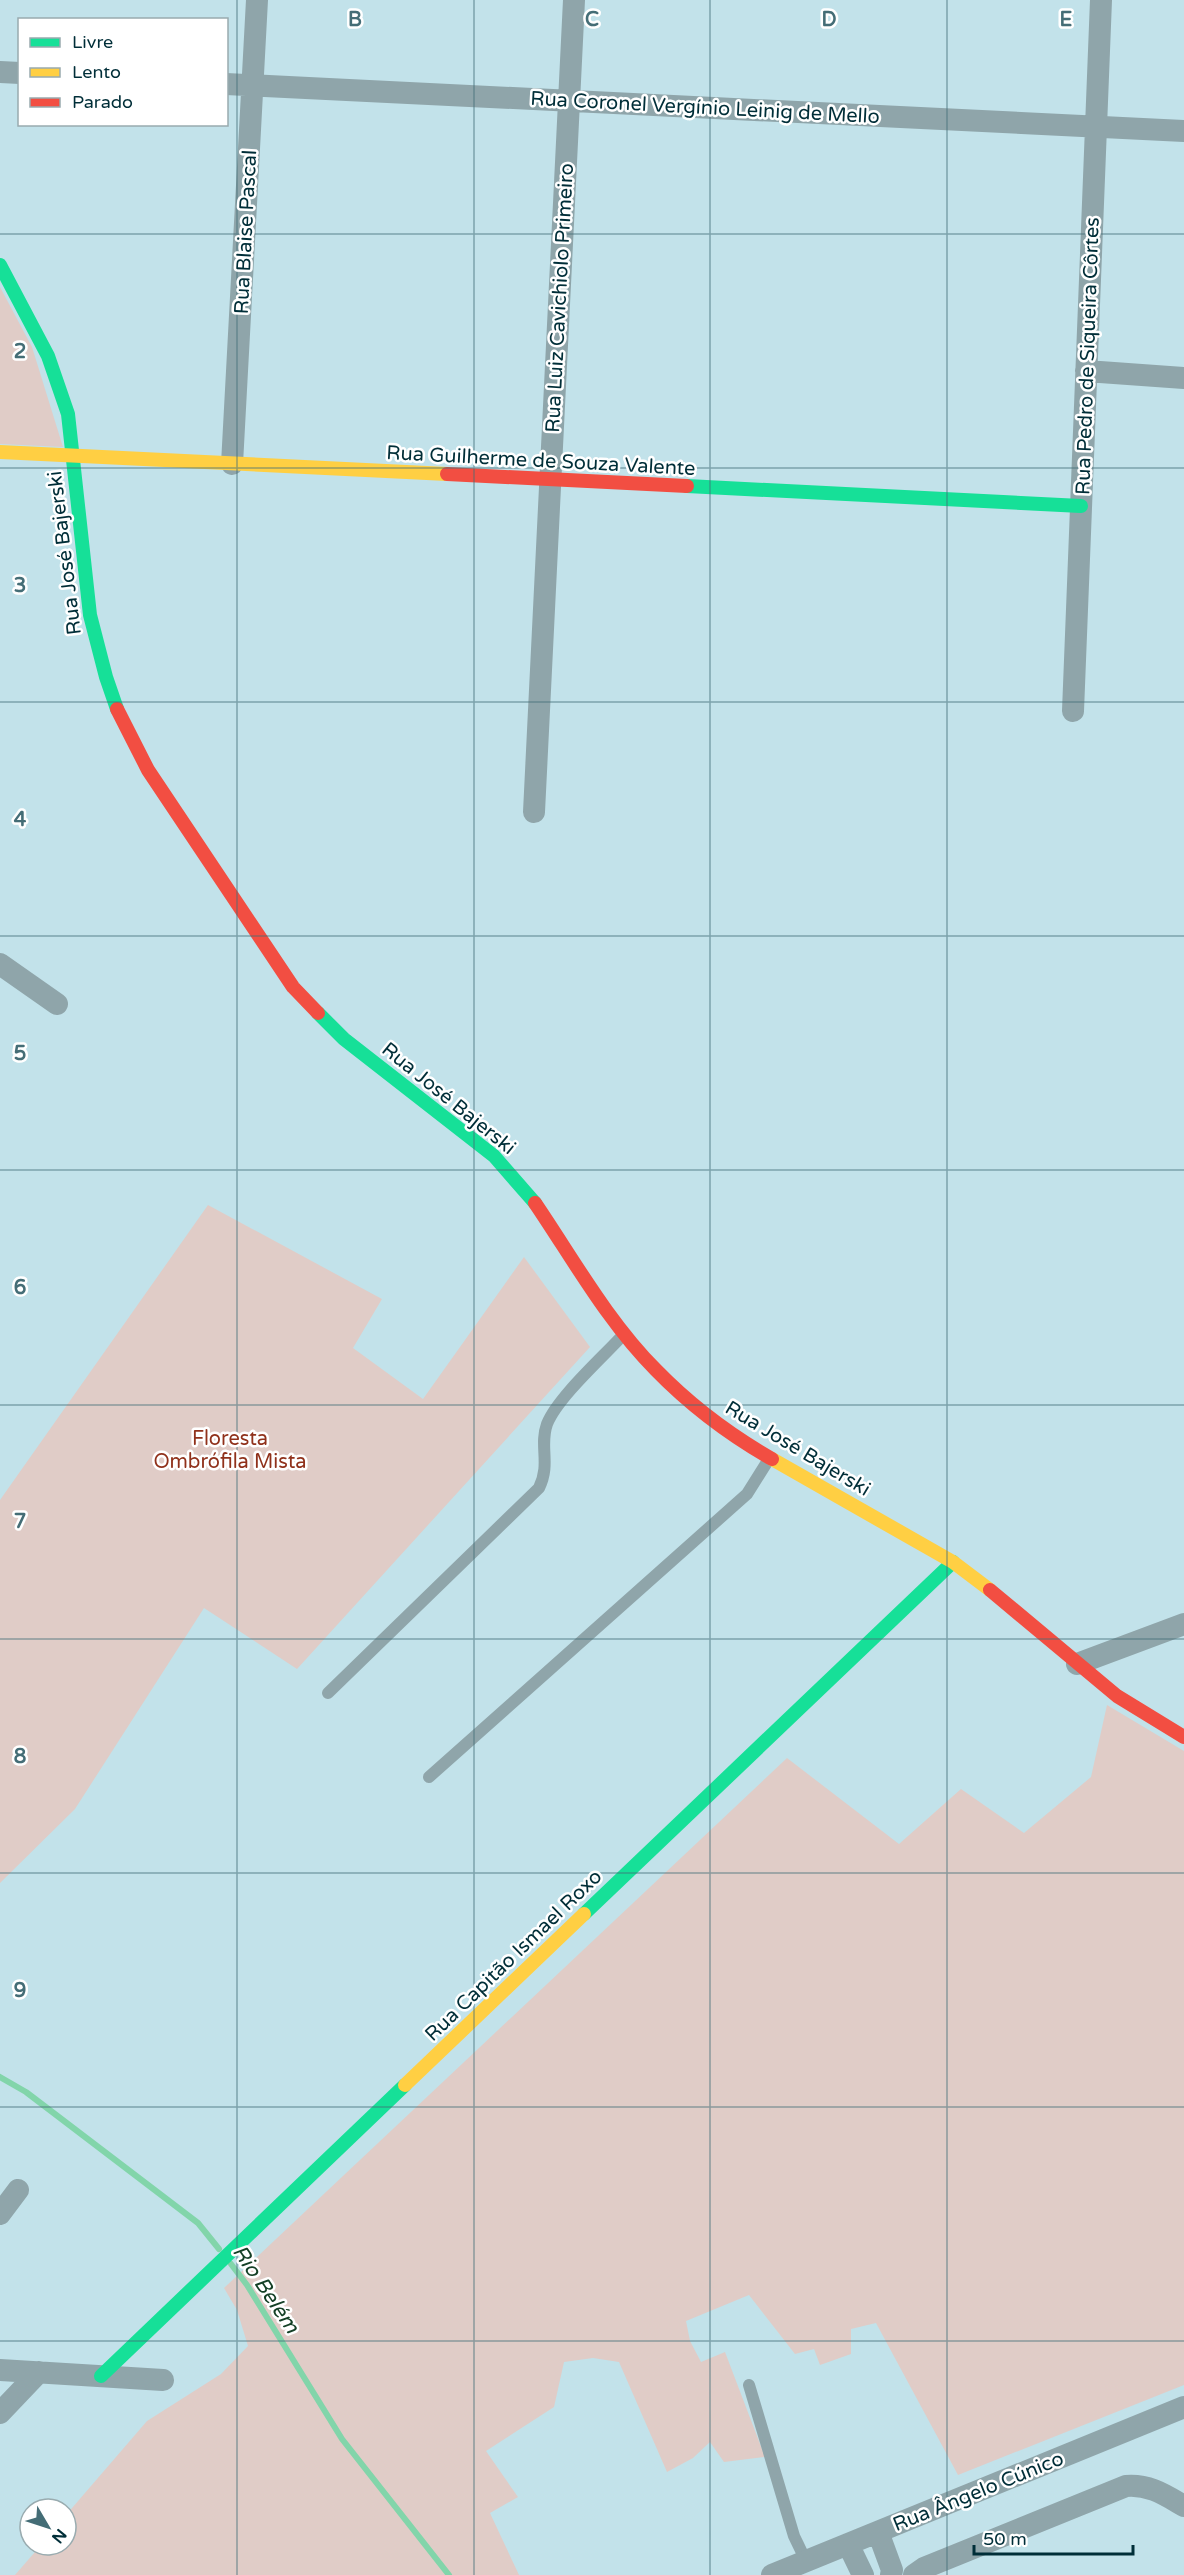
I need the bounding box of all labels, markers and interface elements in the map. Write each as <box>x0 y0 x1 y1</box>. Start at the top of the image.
text: B <box>348 8 362 32</box>
text: C <box>585 8 599 32</box>
text: D <box>821 8 837 32</box>
text: E <box>1060 8 1073 32</box>
legend <box>18 18 228 126</box>
text: Livre <box>72 31 113 53</box>
text: Lento <box>72 61 121 83</box>
street label: Rua Coronel Vergínio Leinig de Mello <box>530 87 880 129</box>
text: Parado <box>72 91 133 113</box>
street label: Rua Blaise Pascal <box>230 149 262 315</box>
street label: Rua Luiz Cavichiolo Primeiro <box>541 163 579 433</box>
street label: Rua Pedro de Siqueira Côrtes <box>1071 217 1105 495</box>
text: 2 <box>14 340 26 364</box>
street label: Rua Guilherme de Souza Valente <box>386 441 696 481</box>
street label: Rua José Bajerski <box>43 469 87 636</box>
text: 3 <box>14 574 26 598</box>
text: 4 <box>14 808 27 832</box>
street label: Rua José Bajerski <box>377 1037 520 1160</box>
text: 5 <box>14 1042 26 1066</box>
text: 6 <box>14 1276 26 1300</box>
street label: Rua José Bajerski <box>721 1396 874 1502</box>
park label: Floresta Ombrófila Mista <box>153 1427 307 1474</box>
text: 7 <box>14 1510 26 1534</box>
text: 8 <box>14 1745 26 1769</box>
street label: Rua Capitão Ismael Roxo <box>420 1865 607 2047</box>
text: 9 <box>14 1979 26 2003</box>
water label: Rio Belém <box>227 2240 305 2339</box>
street label: Rua Ângelo Cúnico <box>889 2446 1067 2537</box>
north arrow <box>18 2497 78 2557</box>
scale bar <box>974 2518 1133 2556</box>
text: N <box>47 2525 71 2547</box>
text: 50 m <box>983 2528 1027 2550</box>

